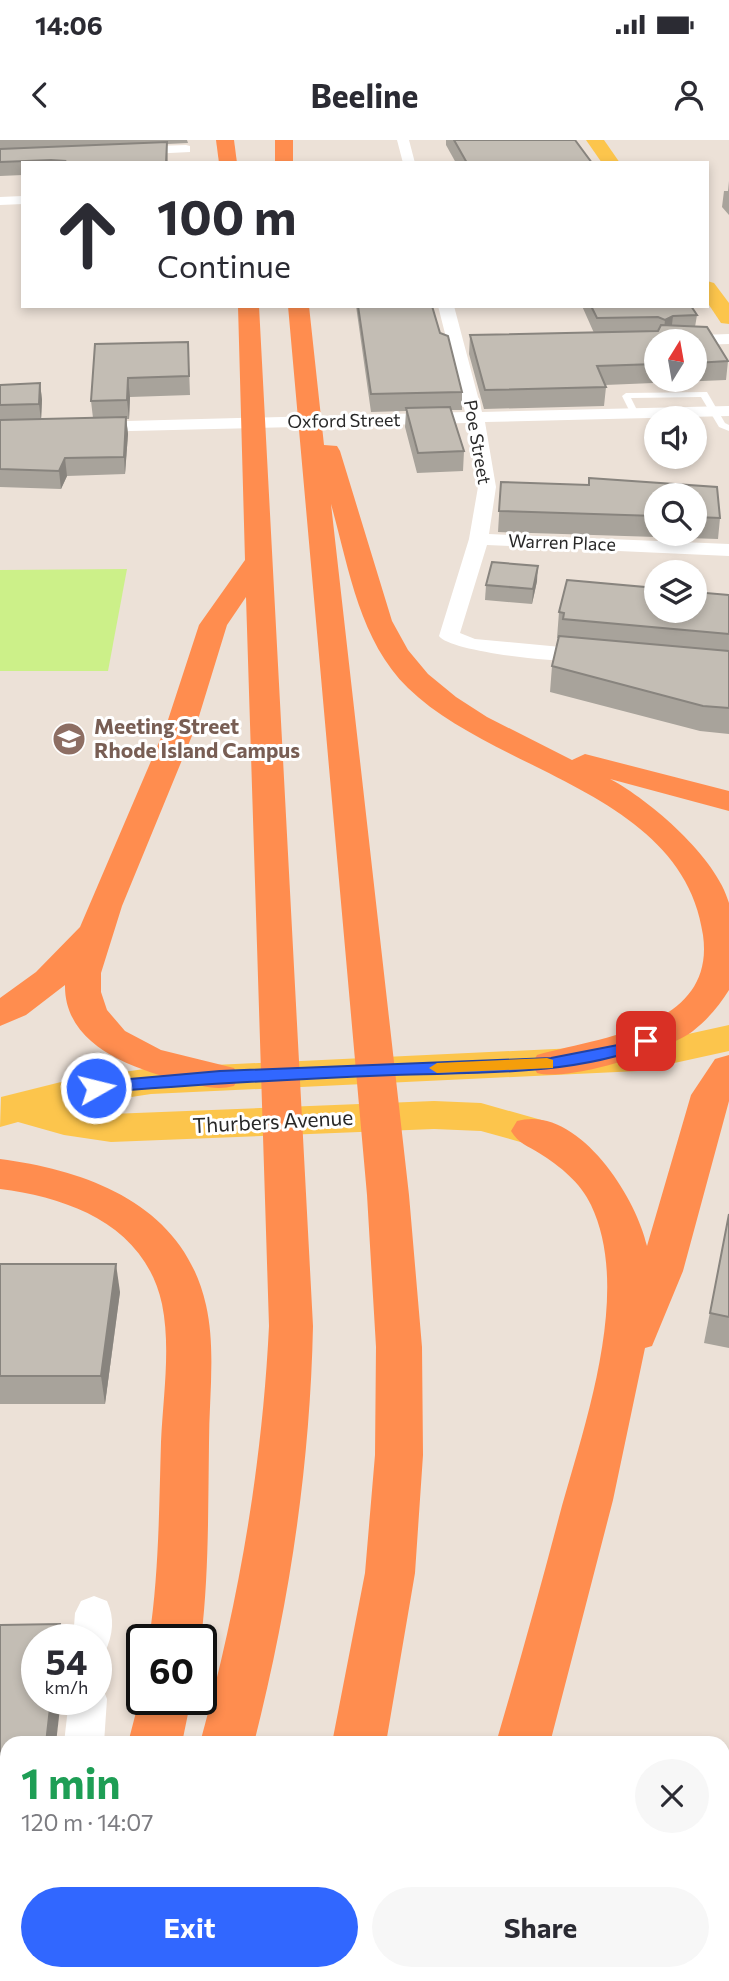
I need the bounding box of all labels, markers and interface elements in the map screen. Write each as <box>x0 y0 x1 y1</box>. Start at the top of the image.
text: 14:06 <box>35 9 103 40</box>
text: Beeline <box>311 75 418 115</box>
icon: back <box>21 76 59 114</box>
icon: person <box>670 76 708 114</box>
text: 100 m <box>157 185 296 245</box>
icon: ahead <box>42 189 133 280</box>
text: Continue <box>157 245 291 285</box>
north arrow <box>644 329 707 392</box>
map controls <box>644 329 707 623</box>
street label: Poe Street <box>460 398 496 486</box>
button: sound <box>644 406 707 469</box>
street label: Oxford Street <box>287 408 401 432</box>
button: search <box>644 483 707 546</box>
street label: Warren Place <box>508 529 616 555</box>
button: layers <box>644 560 707 623</box>
place label: Meeting Street Rhode Island Campus <box>94 713 300 762</box>
school or university icon: Meeting Street Rhode Island Campus <box>50 720 88 758</box>
pin <box>616 1011 676 1071</box>
icon: arrive <box>627 1022 665 1060</box>
position arrow <box>59 1051 133 1125</box>
street label: Thurbers Avenue <box>192 1104 354 1137</box>
speed limit sign: 60 <box>126 1624 217 1715</box>
text: 54 <box>46 1639 87 1682</box>
text: km/h <box>45 1676 88 1698</box>
text: 1 min <box>21 1756 121 1808</box>
button: close <box>635 1759 709 1833</box>
text: 120 m · 14:07 <box>21 1808 153 1836</box>
button: Exit <box>21 1887 358 1967</box>
button: Share <box>372 1887 709 1967</box>

